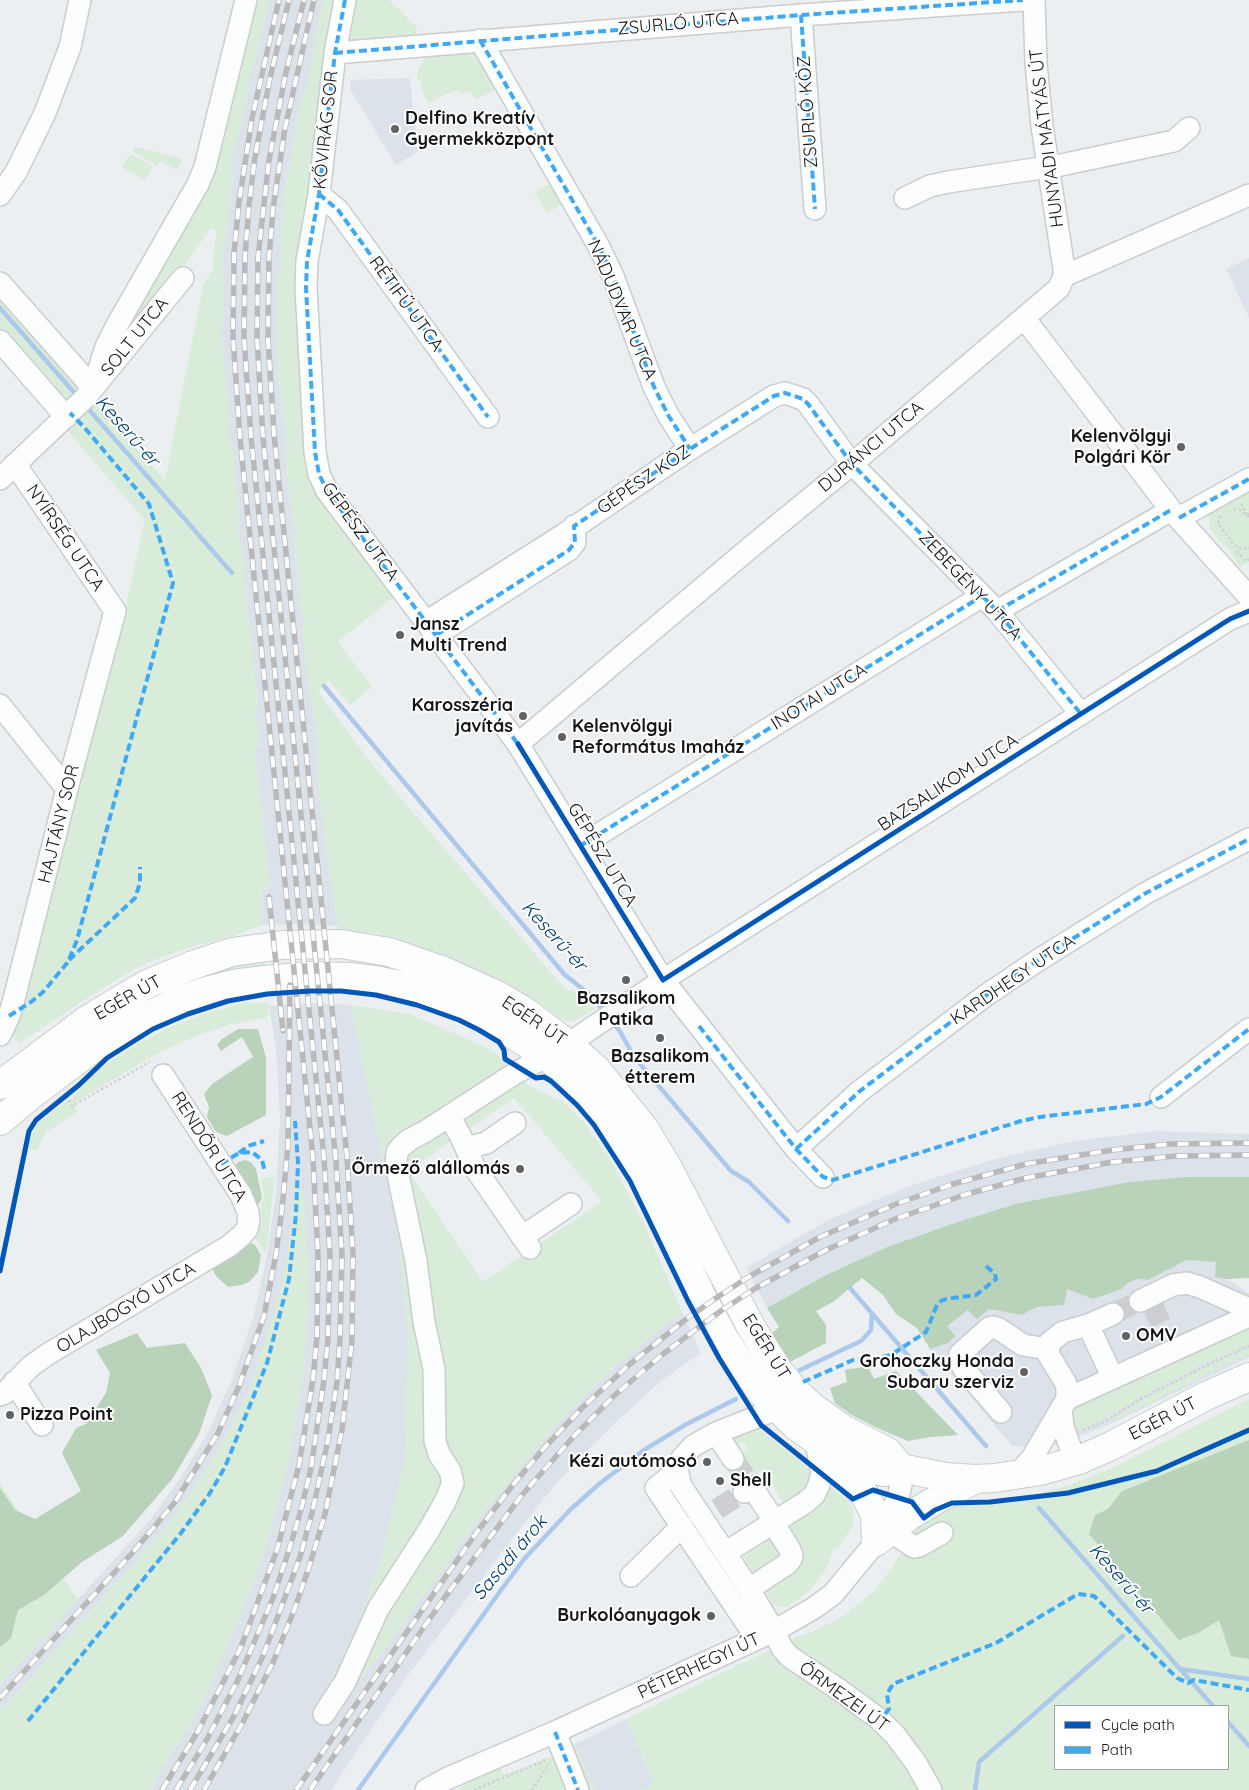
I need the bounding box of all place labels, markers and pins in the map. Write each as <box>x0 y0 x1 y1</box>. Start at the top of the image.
place label: Delfino Kreatív Gyermekközpont <box>405 108 554 150</box>
marker: Delfino Kreatív Gyermekközpont <box>389 123 401 135</box>
place label: Kelenvölgyi Polgári Kör <box>1071 426 1171 468</box>
marker: Kelenvölgyi Polgári Kör <box>1175 441 1187 453</box>
place label: Jansz Multi Trend <box>410 614 507 656</box>
marker: Jansz Multi Trend <box>394 629 406 641</box>
place label: Karosszéria javítás <box>411 695 513 738</box>
marker: Karosszéria javítás <box>517 710 529 722</box>
place label: Kelenvölgyi Református Imaház <box>572 716 744 759</box>
marker: Kelenvölgyi Református Imaház <box>556 731 568 743</box>
marker: Bazsalikom Patika <box>620 974 632 986</box>
place label: Bazsalikom Patika <box>577 988 675 1030</box>
marker: Bazsalikom étterem <box>654 1032 666 1044</box>
place label: Bazsalikom étterem <box>611 1046 709 1088</box>
place label: Őrmező alállomás <box>352 1158 510 1180</box>
marker: Őrmező alállomás <box>514 1163 526 1175</box>
place label: OMV <box>1136 1325 1177 1347</box>
marker: OMV <box>1120 1330 1132 1342</box>
place label: Grohoczky Honda Subaru szerviz <box>860 1351 1014 1394</box>
marker: Grohoczky Honda Subaru szerviz <box>1018 1366 1030 1378</box>
place label: Pizza Point <box>20 1404 113 1426</box>
marker: Pizza Point <box>4 1409 16 1421</box>
place label: Kézi autómosó <box>569 1451 697 1473</box>
marker: Kézi autómosó <box>701 1456 713 1468</box>
place label: Shell <box>730 1470 772 1492</box>
marker: Shell <box>714 1475 726 1487</box>
place label: Burkolóanyagok <box>557 1605 701 1627</box>
marker: Burkolóanyagok <box>705 1610 717 1622</box>

